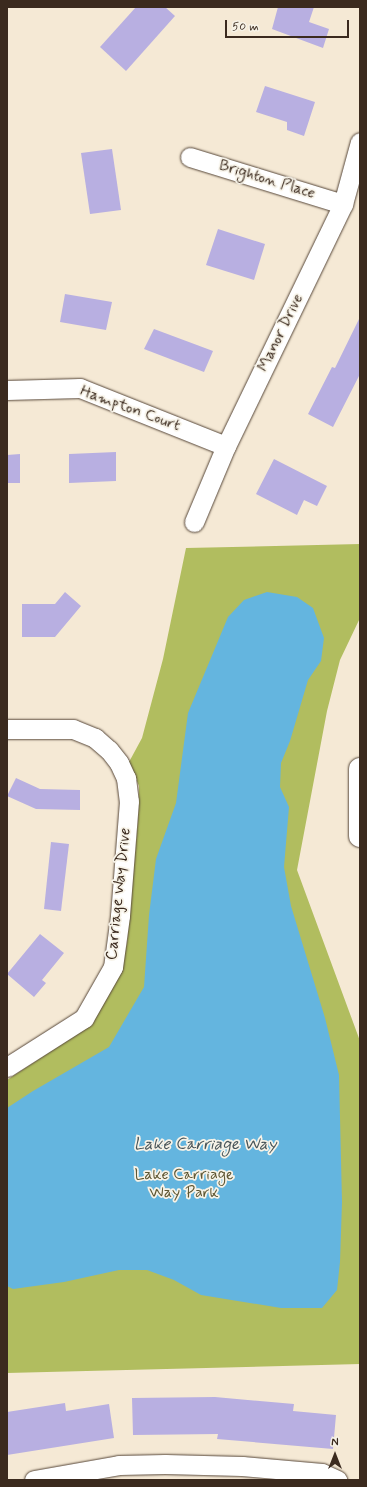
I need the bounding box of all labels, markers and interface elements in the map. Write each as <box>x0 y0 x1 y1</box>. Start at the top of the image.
scale bar <box>227 12 351 38</box>
text: 50 m <box>232 19 259 35</box>
street label: Brighton Place <box>216 156 318 204</box>
street label: Manor Drive <box>254 291 308 375</box>
street label: Hampton Court <box>76 382 184 436</box>
street label: Carriage Way Drive <box>102 825 136 963</box>
water label: Lake Carriage Way <box>133 1135 277 1155</box>
park label: Lake Carriage Way Park <box>134 1165 234 1203</box>
north arrow <box>315 1435 355 1475</box>
text: N <box>331 1436 339 1450</box>

